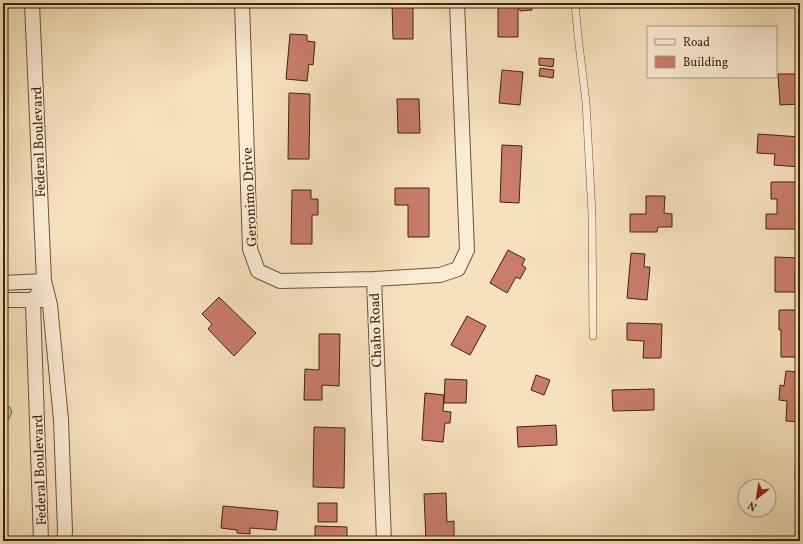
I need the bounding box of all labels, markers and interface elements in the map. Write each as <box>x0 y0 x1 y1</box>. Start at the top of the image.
legend <box>647 26 777 78</box>
text: Road <box>683 35 710 51</box>
text: Building <box>683 55 728 71</box>
street label: Federal Boulevard <box>28 86 51 198</box>
street label: Geronimo Drive <box>238 146 263 247</box>
street label: Chaho Road <box>366 292 387 368</box>
street label: Federal Boulevard <box>29 414 52 526</box>
north arrow <box>737 478 777 518</box>
text: N <box>746 497 760 514</box>

